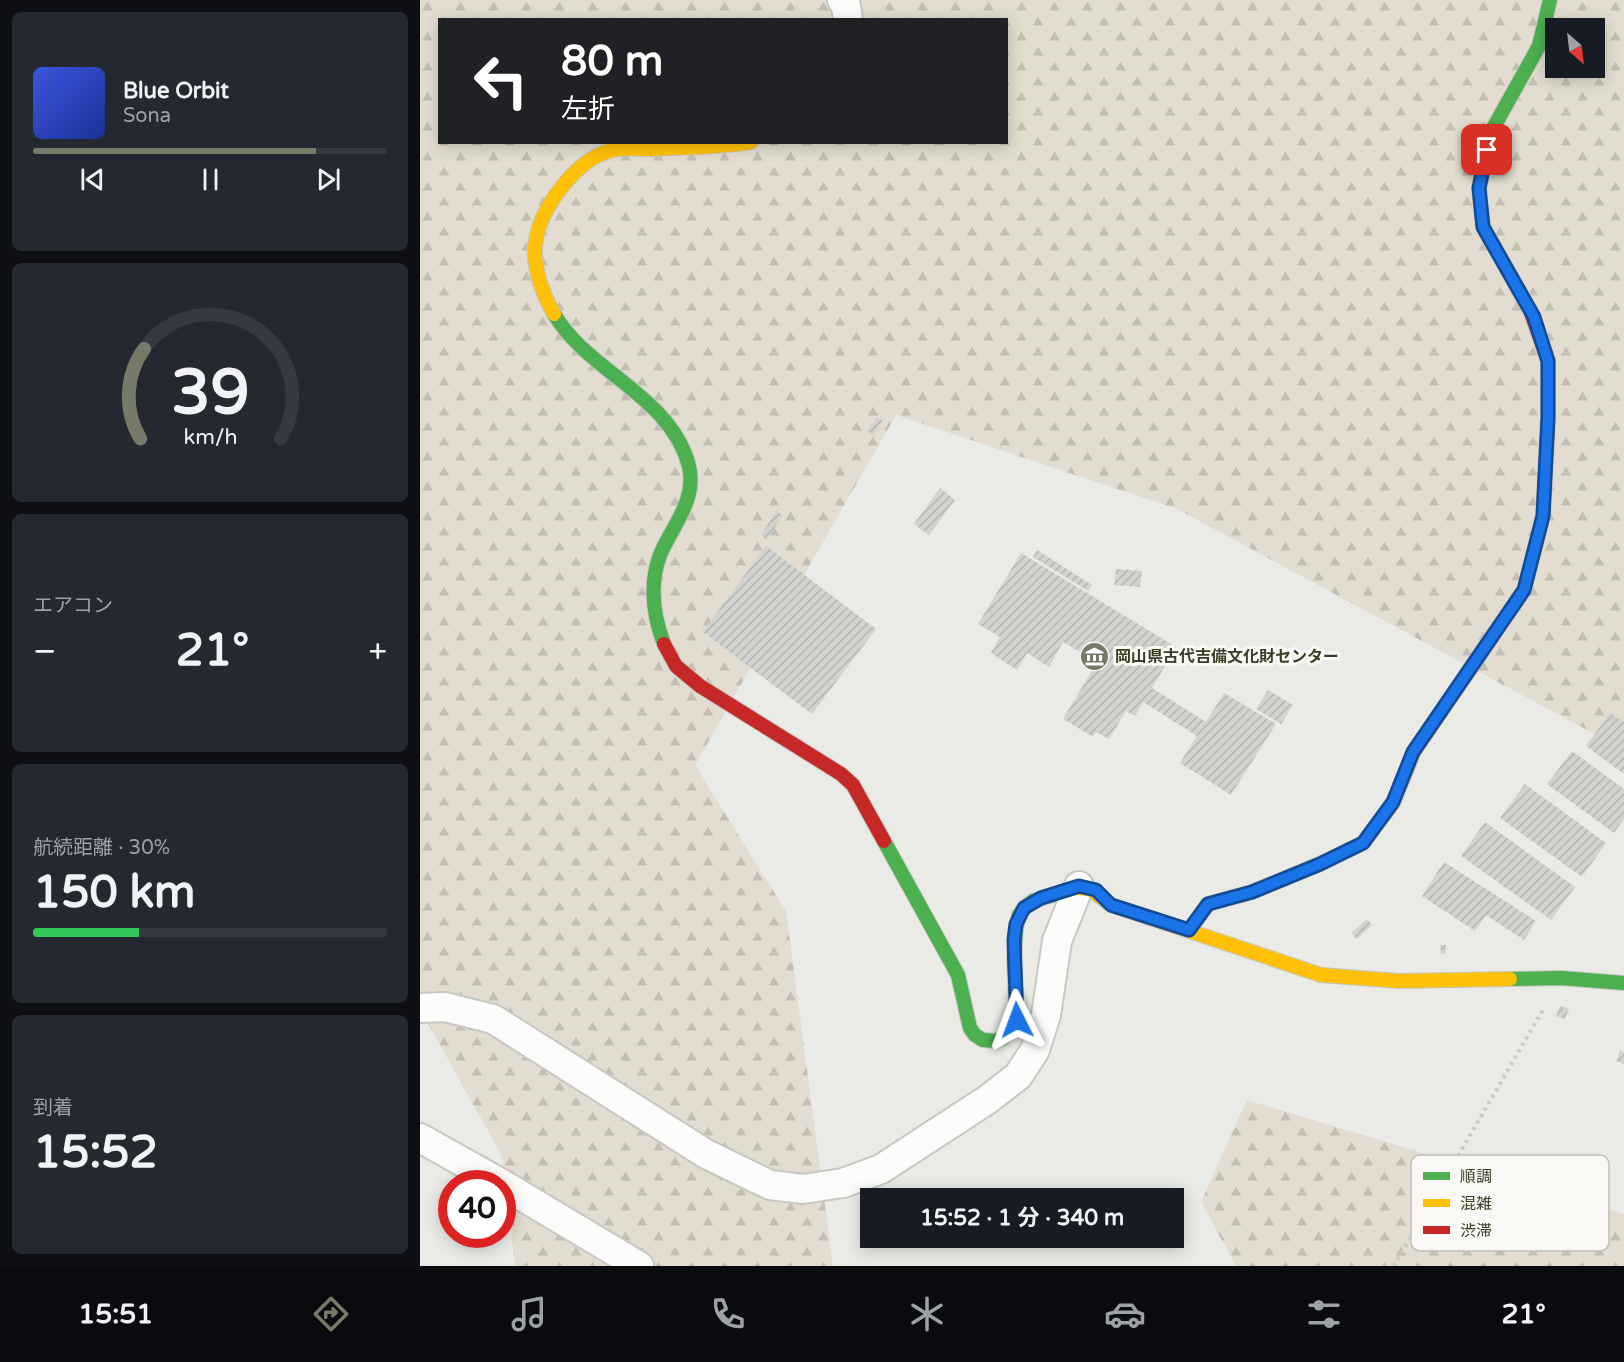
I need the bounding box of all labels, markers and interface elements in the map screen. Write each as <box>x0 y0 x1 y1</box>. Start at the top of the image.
north arrow <box>1545 18 1605 78</box>
map controls <box>1545 18 1605 78</box>
text: 80 m <box>561 36 663 87</box>
icon: left <box>462 42 540 120</box>
text: Blue Orbit <box>123 78 229 104</box>
text: 左折 <box>561 93 615 126</box>
text: Sona <box>123 104 171 128</box>
pin <box>1461 124 1512 175</box>
icon: arrive <box>1470 133 1503 166</box>
icon: previous <box>76 163 109 196</box>
icon: pause <box>194 163 227 196</box>
icon: next <box>312 163 345 196</box>
text: 39 <box>171 356 249 431</box>
text: km/h <box>183 425 237 451</box>
text: エアコン <box>33 594 113 618</box>
text: 21° <box>176 624 249 678</box>
text: − <box>33 632 57 671</box>
text: + <box>368 632 387 671</box>
museum icon: 岡山県古代吉備文化財センター <box>1078 640 1110 672</box>
place label: 岡山県古代吉備文化財センター <box>1115 647 1339 667</box>
text: 航続距離 · 30% <box>33 836 170 860</box>
text: 150 km <box>33 866 195 920</box>
position arrow <box>985 988 1049 1052</box>
text: 到着 <box>33 1096 73 1120</box>
text: 15:52 <box>33 1126 158 1180</box>
legend <box>1411 1155 1609 1251</box>
text: 順調 <box>1460 1167 1492 1187</box>
speed limit sign: 40 <box>438 1170 516 1248</box>
text: 混雑 <box>1460 1194 1492 1214</box>
text: 15:52 · 1 分 · 340 m <box>920 1205 1124 1231</box>
text: 渋滞 <box>1460 1221 1492 1241</box>
icon: directions <box>310 1293 352 1335</box>
icon: music <box>508 1293 550 1335</box>
icon: phone <box>707 1293 749 1335</box>
icon: climate <box>906 1293 948 1335</box>
icon: car <box>1104 1293 1146 1335</box>
icon: filters <box>1303 1293 1345 1335</box>
text: 15:51 <box>78 1298 153 1331</box>
text: 21° <box>1502 1298 1546 1331</box>

